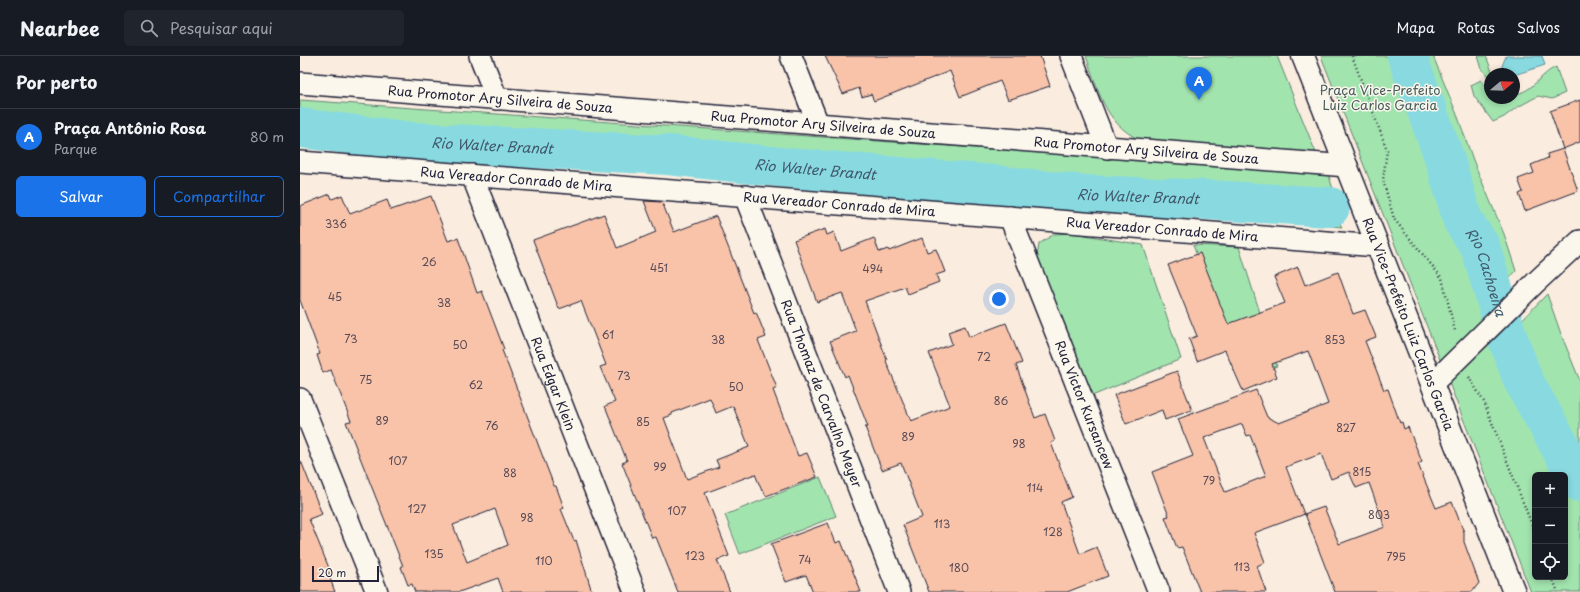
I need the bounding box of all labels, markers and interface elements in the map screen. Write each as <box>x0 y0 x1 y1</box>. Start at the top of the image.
search box <box>124 10 404 46</box>
text: Nearbee <box>20 14 100 42</box>
text: Pesquisar aqui <box>170 16 273 39</box>
icon: search <box>138 17 160 39</box>
text: Mapa <box>1396 17 1435 38</box>
text: Rotas <box>1457 17 1495 38</box>
text: Salvos <box>1517 17 1560 38</box>
pin: A <box>1186 67 1212 100</box>
north arrow <box>1484 68 1520 104</box>
text: Por perto <box>16 69 97 95</box>
street label: Rua Promotor Ary Silveira de Souza <box>387 80 614 117</box>
park label: Praça Vice-Prefeito Luiz Carlos Garcia <box>1319 80 1441 114</box>
street label: Rua Promotor Ary Silveira de Souza <box>710 106 937 142</box>
text: Praça Antônio Rosa <box>54 116 206 139</box>
text: A <box>24 127 34 146</box>
text: 80 m <box>250 127 284 146</box>
street label: Rua Promotor Ary Silveira de Souza <box>1033 131 1260 168</box>
water label: Rio Walter Brandt <box>431 132 556 159</box>
text: Parque <box>54 139 97 158</box>
water label: Rio Walter Brandt <box>753 153 879 185</box>
street label: Rua Vereador Conrado de Mira <box>420 161 614 195</box>
button: Salvar <box>16 176 146 217</box>
button: Compartilhar <box>154 176 284 217</box>
water label: Rio Walter Brandt <box>1076 183 1202 210</box>
street label: Rua Vereador Conrado de Mira <box>743 187 937 221</box>
street label: Rua Vereador Conrado de Mira <box>1066 212 1260 246</box>
street label: Rua Vice-Prefeito Luiz Carlos Garcia <box>1358 214 1459 433</box>
house number: 336 <box>325 215 347 232</box>
water label: Rio Cachoeira <box>1460 223 1512 320</box>
house number: 26 <box>421 253 437 270</box>
house number: 451 <box>650 259 668 276</box>
house number: 494 <box>863 260 883 277</box>
house number: 45 <box>328 288 342 305</box>
your location <box>989 289 1009 309</box>
house number: 38 <box>437 294 451 311</box>
street label: Rua Thomaz de Carvalho Meyer <box>777 297 868 491</box>
house number: 61 <box>602 326 614 343</box>
house number: 73 <box>344 330 358 347</box>
house number: 38 <box>711 331 725 348</box>
house number: 853 <box>1325 331 1345 348</box>
street label: Rua Edgar Klein <box>527 334 581 433</box>
house number: 50 <box>452 336 468 353</box>
street label: Rua Victor Kursancew <box>1051 337 1119 472</box>
house number: 72 <box>977 348 991 365</box>
house number: 73 <box>617 367 631 384</box>
house number: 75 <box>360 371 372 388</box>
house number: 62 <box>469 376 483 393</box>
house number: 50 <box>728 378 744 395</box>
house number: 86 <box>994 392 1008 409</box>
house number: 89 <box>375 412 389 429</box>
house number: 85 <box>636 413 650 430</box>
house number: 76 <box>485 417 499 434</box>
house number: 827 <box>1336 419 1356 436</box>
house number: 89 <box>901 428 915 445</box>
house number: 98 <box>1012 435 1026 452</box>
house number: 107 <box>389 452 407 469</box>
house number: 99 <box>653 458 667 475</box>
house number: 815 <box>1353 463 1371 480</box>
house number: 88 <box>503 464 517 481</box>
house number: 79 <box>1203 472 1215 489</box>
map controls <box>1532 472 1568 580</box>
button: + <box>1532 472 1568 508</box>
house number: 114 <box>1027 479 1043 496</box>
house number: 127 <box>408 500 426 517</box>
house number: 107 <box>668 502 686 519</box>
house number: 803 <box>1368 506 1390 523</box>
button: − <box>1532 508 1568 544</box>
house number: 98 <box>520 509 534 526</box>
house number: 113 <box>934 515 950 532</box>
house number: 128 <box>1043 523 1063 540</box>
button: locate <box>1532 544 1568 580</box>
house number: 135 <box>424 545 444 562</box>
house number: 123 <box>685 547 705 564</box>
house number: 795 <box>1386 548 1406 565</box>
house number: 74 <box>798 551 812 568</box>
house number: 110 <box>535 552 553 569</box>
house number: 113 <box>1234 558 1250 575</box>
house number: 180 <box>949 559 969 576</box>
scale bar <box>312 564 379 583</box>
text: 20 m <box>318 564 346 581</box>

